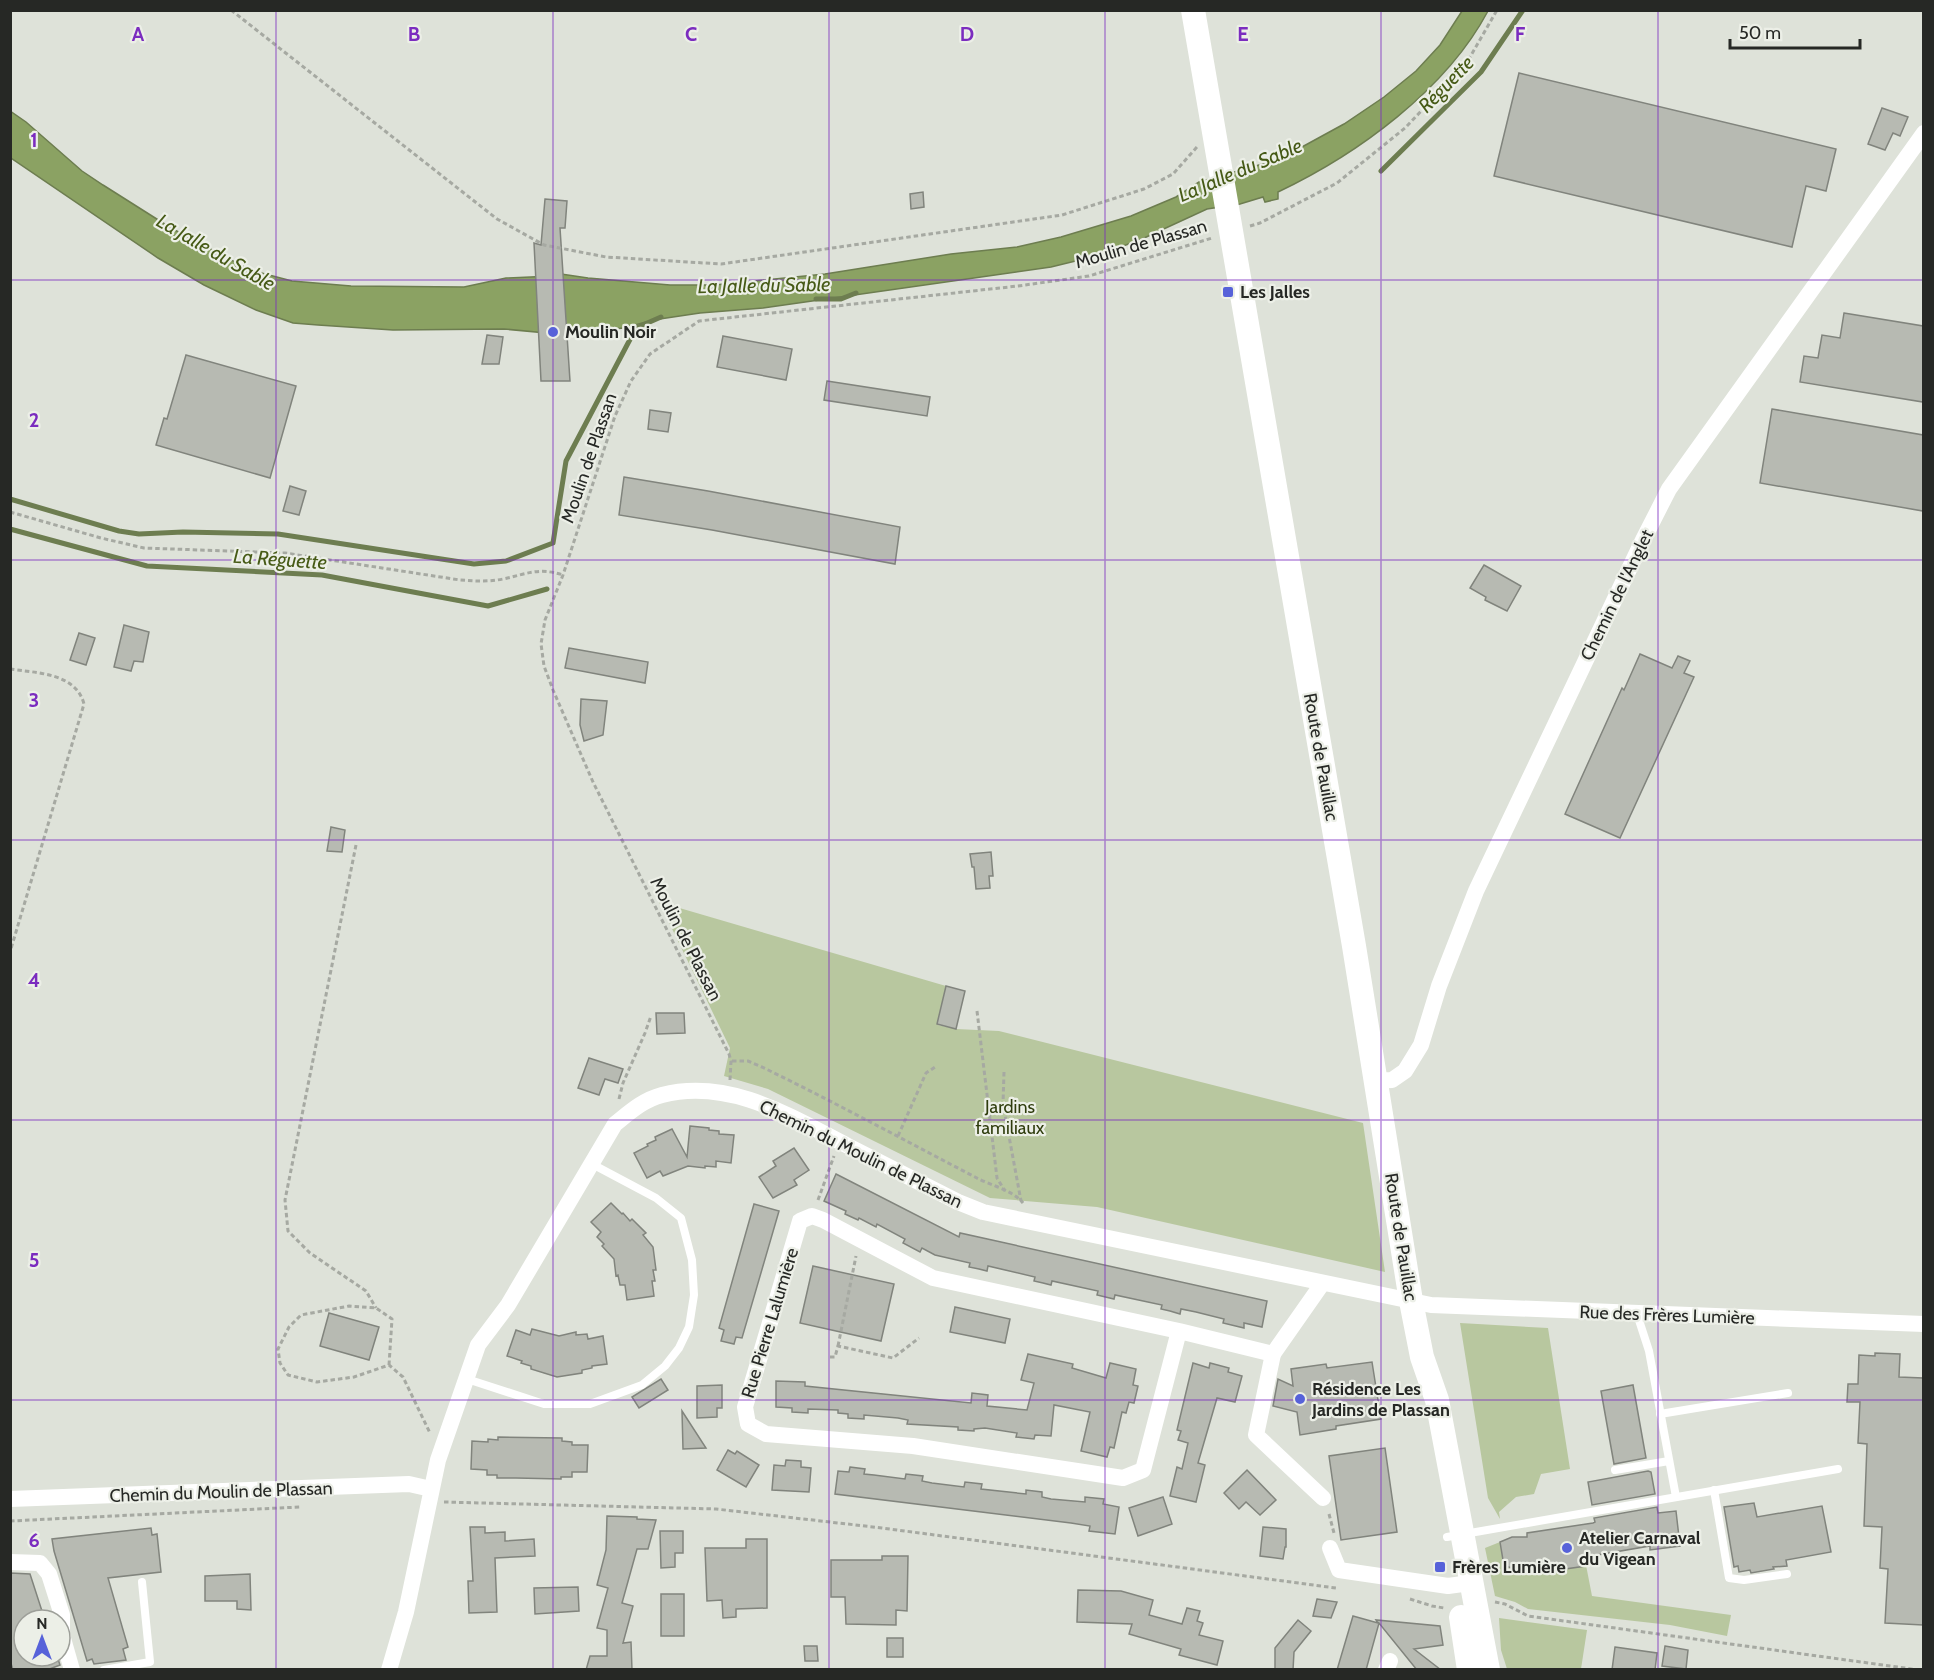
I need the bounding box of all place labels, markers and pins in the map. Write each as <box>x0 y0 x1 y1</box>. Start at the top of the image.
place label: Les Jalles <box>1240 281 1310 303</box>
marker: Les Jalles <box>1221 285 1235 299</box>
place label: Moulin Noir <box>565 321 656 343</box>
marker: Moulin Noir <box>546 325 560 339</box>
place label: Résidence Les Jardins de Plassan <box>1311 1378 1450 1421</box>
marker: Résidence Les Jardins de Plassan <box>1293 1392 1307 1406</box>
place label: Atelier Carnaval du Vigean <box>1579 1527 1701 1570</box>
marker: Atelier Carnaval du Vigean <box>1560 1541 1574 1555</box>
place label: Frères Lumière <box>1452 1556 1566 1578</box>
marker: Frères Lumière <box>1433 1560 1447 1574</box>

